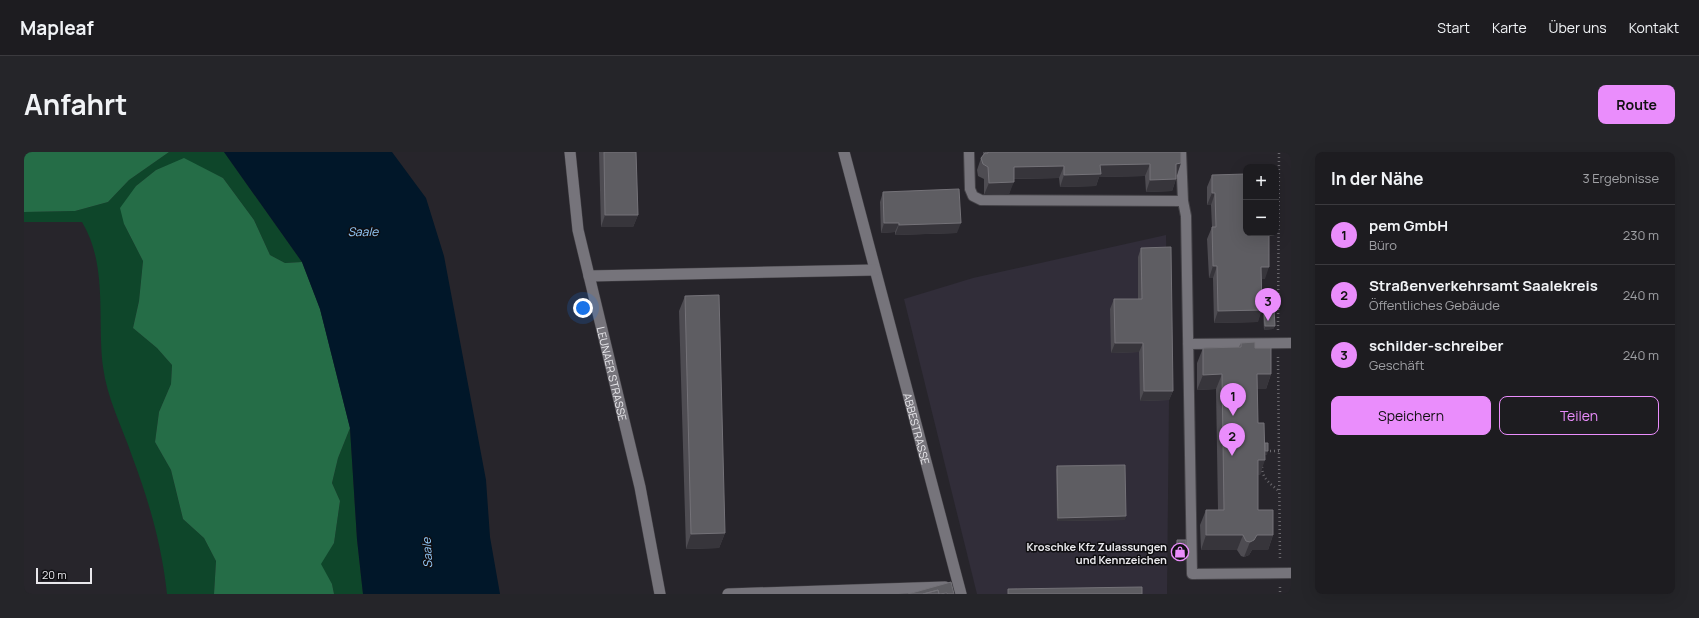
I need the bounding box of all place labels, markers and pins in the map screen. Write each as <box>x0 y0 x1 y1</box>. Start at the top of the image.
pin: 3 <box>1255 288 1281 321</box>
pin: 1 <box>1220 383 1246 416</box>
pin: 2 <box>1219 423 1245 456</box>
place label: Kroschke Kfz Zulassungen und Kennzeichen <box>1026 539 1167 567</box>
shop icon: Kroschke Kfz Zulassungen und Kennzeichen <box>1170 542 1190 562</box>

